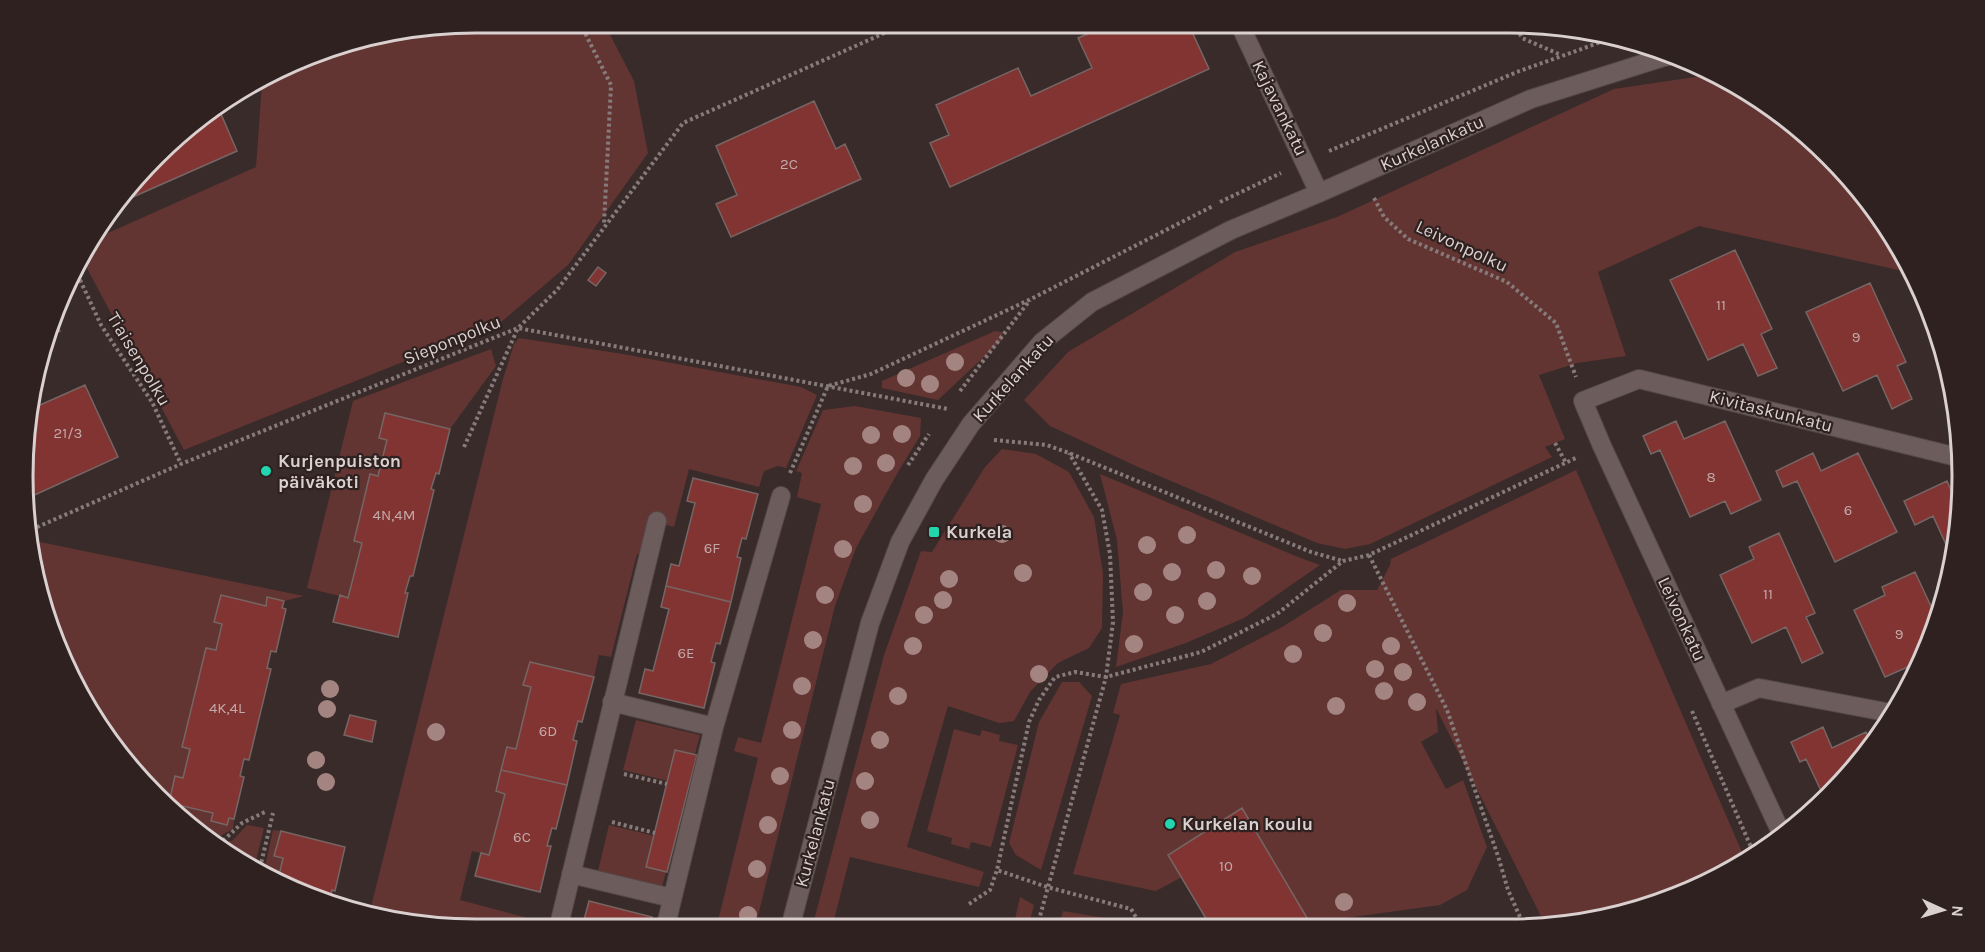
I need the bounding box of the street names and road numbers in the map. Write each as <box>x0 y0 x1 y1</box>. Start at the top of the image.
street label: Kajavankatu <box>1247 56 1313 160</box>
street label: Kurkelankatu <box>1377 110 1487 176</box>
street label: Leivonpolku <box>1412 215 1512 277</box>
street label: Tiaisenpolku <box>102 308 176 410</box>
street label: Sieponpolku <box>400 310 504 370</box>
street label: Kurkelankatu <box>968 329 1058 427</box>
street label: Kivitaskunkatu <box>1707 385 1835 437</box>
street label: Leivonkatu <box>1653 573 1711 665</box>
street label: Kurkelankatu <box>790 776 840 890</box>

